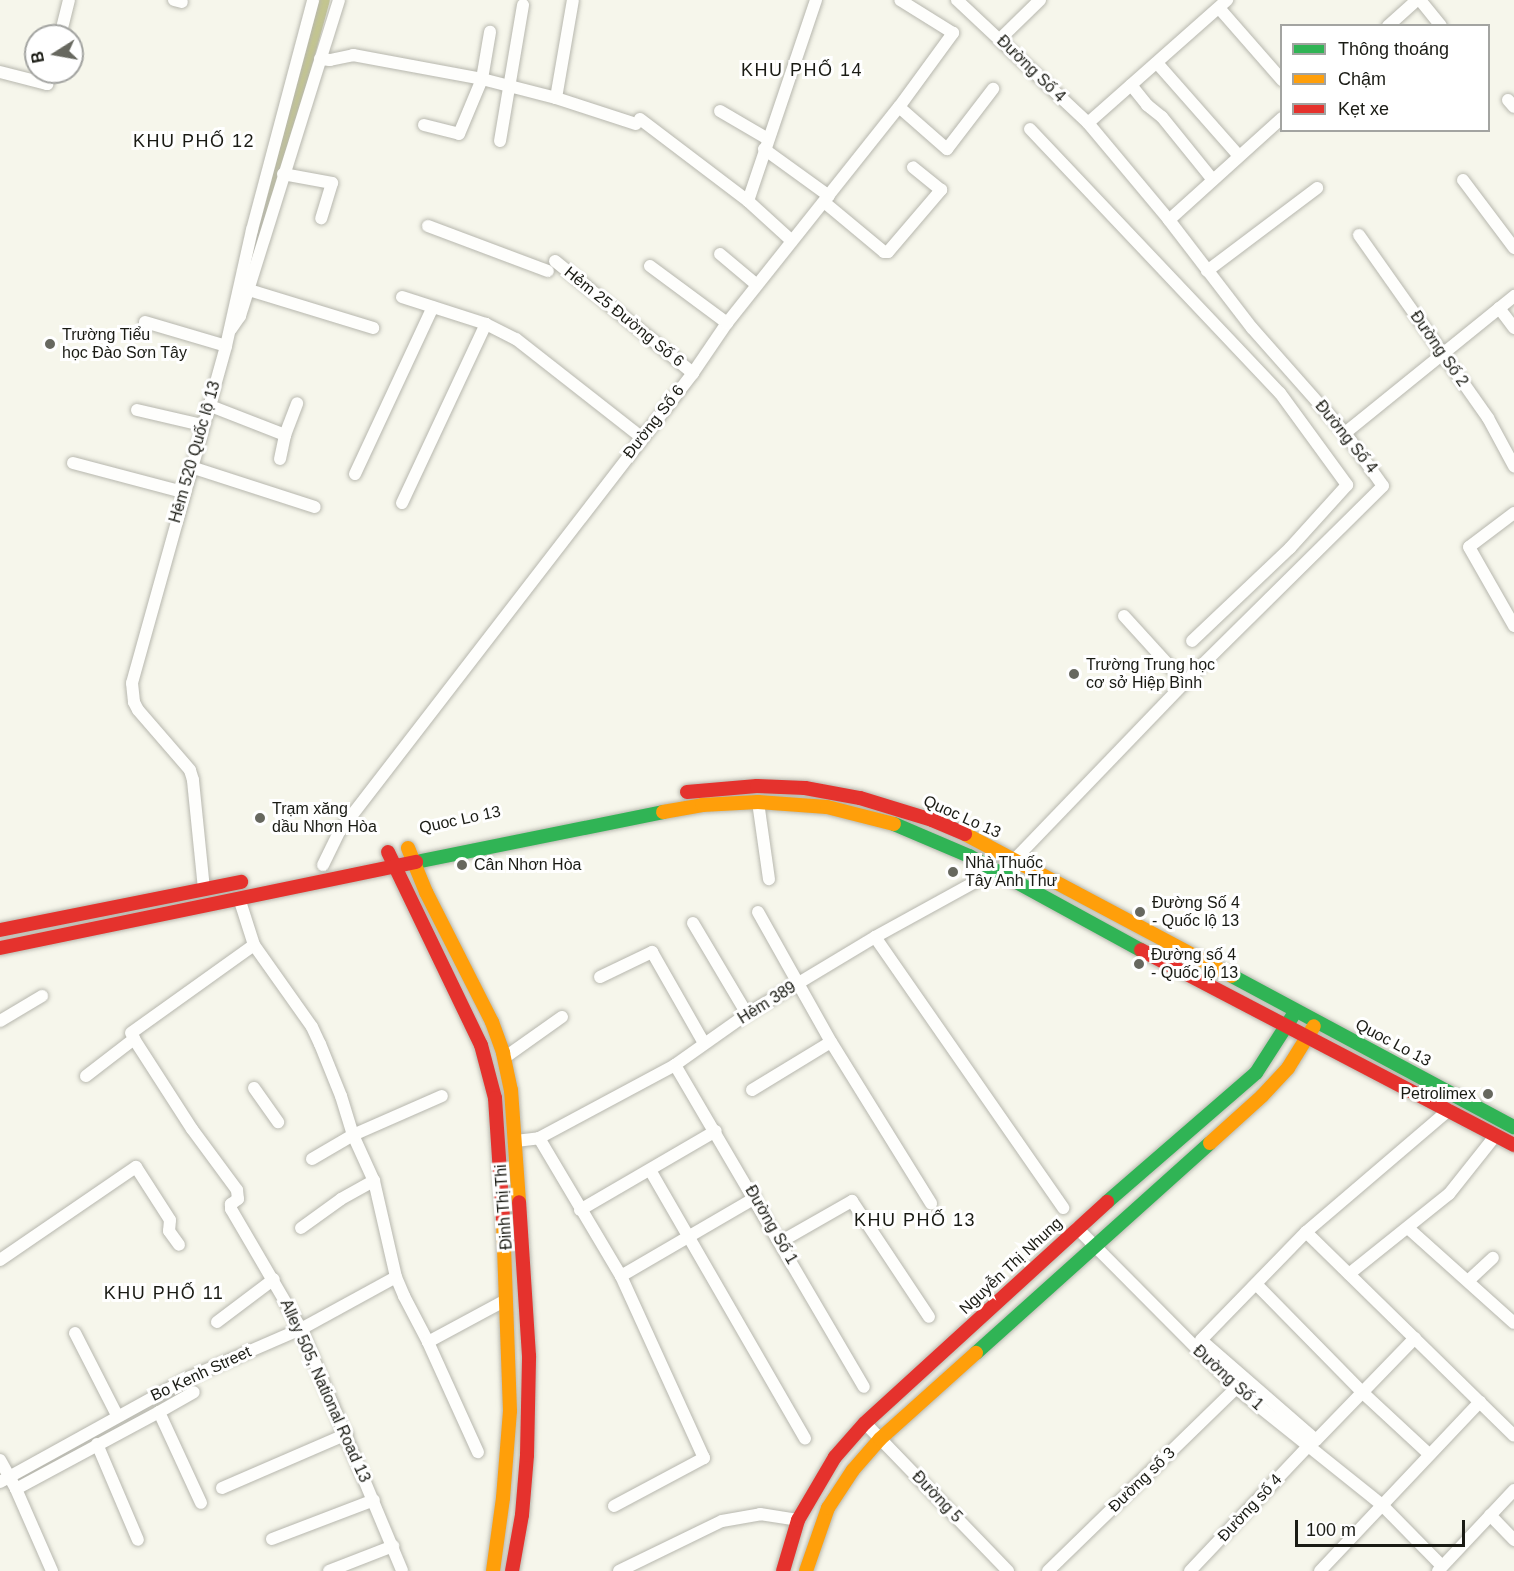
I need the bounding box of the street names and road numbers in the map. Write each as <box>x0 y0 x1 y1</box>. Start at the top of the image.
street label: Đường Số 4 <box>993 32 1069 106</box>
street label: Hẻm 25 Đường Số 6 <box>560 263 688 371</box>
street label: Đường Số 2 <box>1406 307 1472 391</box>
street label: Hẻm 520 Quốc lộ 13 <box>166 379 224 525</box>
street label: Đường Số 6 <box>619 381 689 463</box>
street label: Đường Số 4 <box>1311 397 1381 477</box>
street label: Quoc Lo 13 <box>920 791 1004 843</box>
street label: Quoc Lo 13 <box>418 802 502 838</box>
street label: Hẻm 389 <box>734 978 800 1028</box>
street label: Quoc Lo 13 <box>1352 1015 1434 1071</box>
street label: Đinh Thị Thi <box>491 1163 517 1251</box>
street label: Đường Số 1 <box>741 1182 801 1268</box>
street label: Nguyễn Thị Nhung <box>956 1213 1066 1319</box>
street label: Alley 505, National Road 13 <box>276 1296 374 1486</box>
street label: Đường Số 1 <box>1189 1341 1267 1415</box>
street label: Bo Kenh Street <box>148 1342 254 1406</box>
street label: Đường số 3 <box>1105 1443 1179 1517</box>
street label: Đường 5 <box>908 1467 966 1527</box>
street label: Đường số 4 <box>1214 1470 1286 1546</box>

